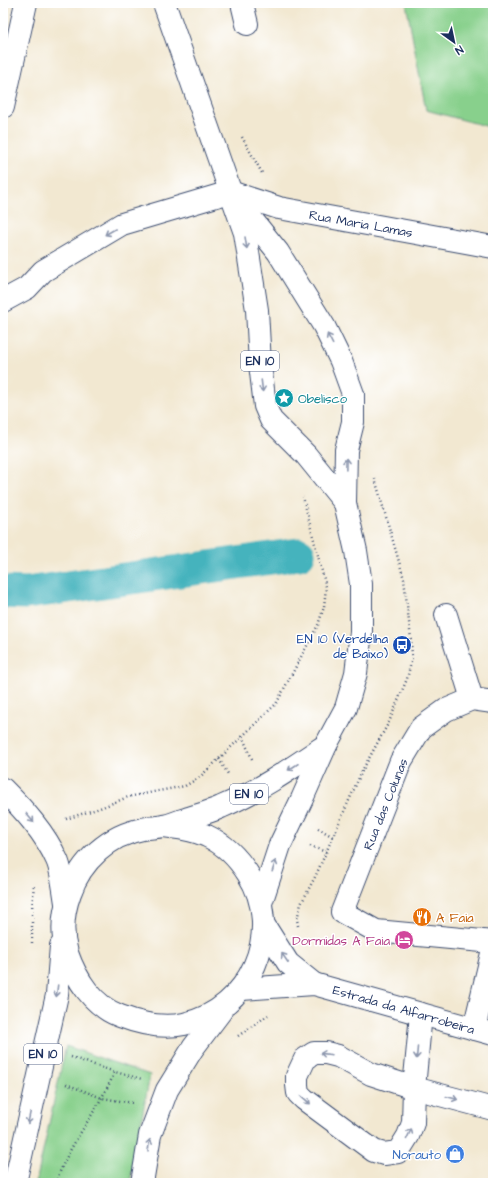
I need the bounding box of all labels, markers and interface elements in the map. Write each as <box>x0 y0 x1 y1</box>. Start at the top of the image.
north arrow <box>434 22 474 62</box>
text: N <box>452 42 466 58</box>
street label: Rua Maria Lamas <box>308 206 415 242</box>
one-way arrow <box>104 228 116 236</box>
one-way arrow <box>242 236 250 249</box>
one-way arrow <box>326 333 333 345</box>
road number: EN 10 <box>241 351 279 371</box>
one-way arrow <box>259 379 266 392</box>
place icon: Obelisco <box>273 387 295 409</box>
place label: Obelisco <box>298 390 348 408</box>
one-way arrow <box>342 458 350 471</box>
place label: EN 10 (Verdelha de Baixo) <box>297 630 388 663</box>
bus stop icon: EN 10 (Verdelha de Baixo) <box>391 634 413 656</box>
street label: Rua das Colunas <box>359 755 413 853</box>
one-way arrow <box>288 763 299 771</box>
road number: EN 10 <box>230 784 268 804</box>
one-way arrow <box>25 812 34 823</box>
one-way arrow <box>271 860 278 873</box>
restaurant icon: A Faia <box>411 906 433 928</box>
place label: A Faia <box>436 909 474 927</box>
hotel icon: Dormidas A Faia <box>393 929 415 951</box>
place label: Dormidas A Faia <box>292 932 390 950</box>
one-way arrow <box>281 953 289 964</box>
street label: Estrada da Alfarrobeira <box>331 981 477 1039</box>
one-way arrow <box>53 984 61 997</box>
road number: EN 10 <box>24 1044 62 1064</box>
one-way arrow <box>414 1046 421 1059</box>
one-way arrow <box>320 1050 333 1058</box>
one-way arrow <box>445 1095 458 1102</box>
one-way arrow <box>301 1096 312 1105</box>
one-way arrow <box>25 1112 33 1125</box>
one-way arrow <box>406 1128 413 1140</box>
one-way arrow <box>145 1138 153 1151</box>
shop icon: Norauto <box>444 1143 466 1165</box>
place label: Norauto <box>393 1146 442 1164</box>

